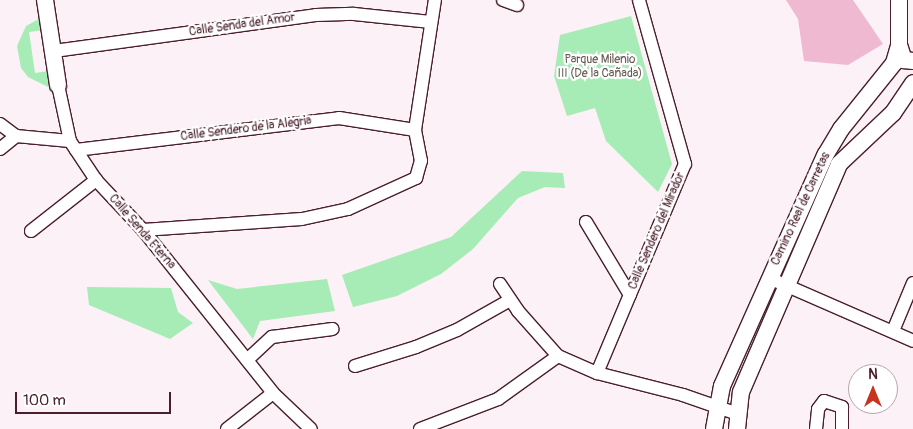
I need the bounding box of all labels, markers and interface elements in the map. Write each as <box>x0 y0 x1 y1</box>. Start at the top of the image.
street label: Calle Senda del Amor <box>188 10 296 40</box>
park label: Parque Milenio III (De la Cañada) <box>558 53 642 81</box>
street label: Calle Sendero de la Alegria <box>180 114 312 144</box>
street label: Camino Real de Carretas <box>768 150 834 268</box>
street label: Calle Sendero del Mirador <box>626 170 688 292</box>
street label: Calle Senda Eterna <box>106 192 178 272</box>
north arrow <box>848 364 898 414</box>
text: N <box>868 366 878 383</box>
scale bar <box>18 382 174 414</box>
text: 100 m <box>23 391 66 410</box>

